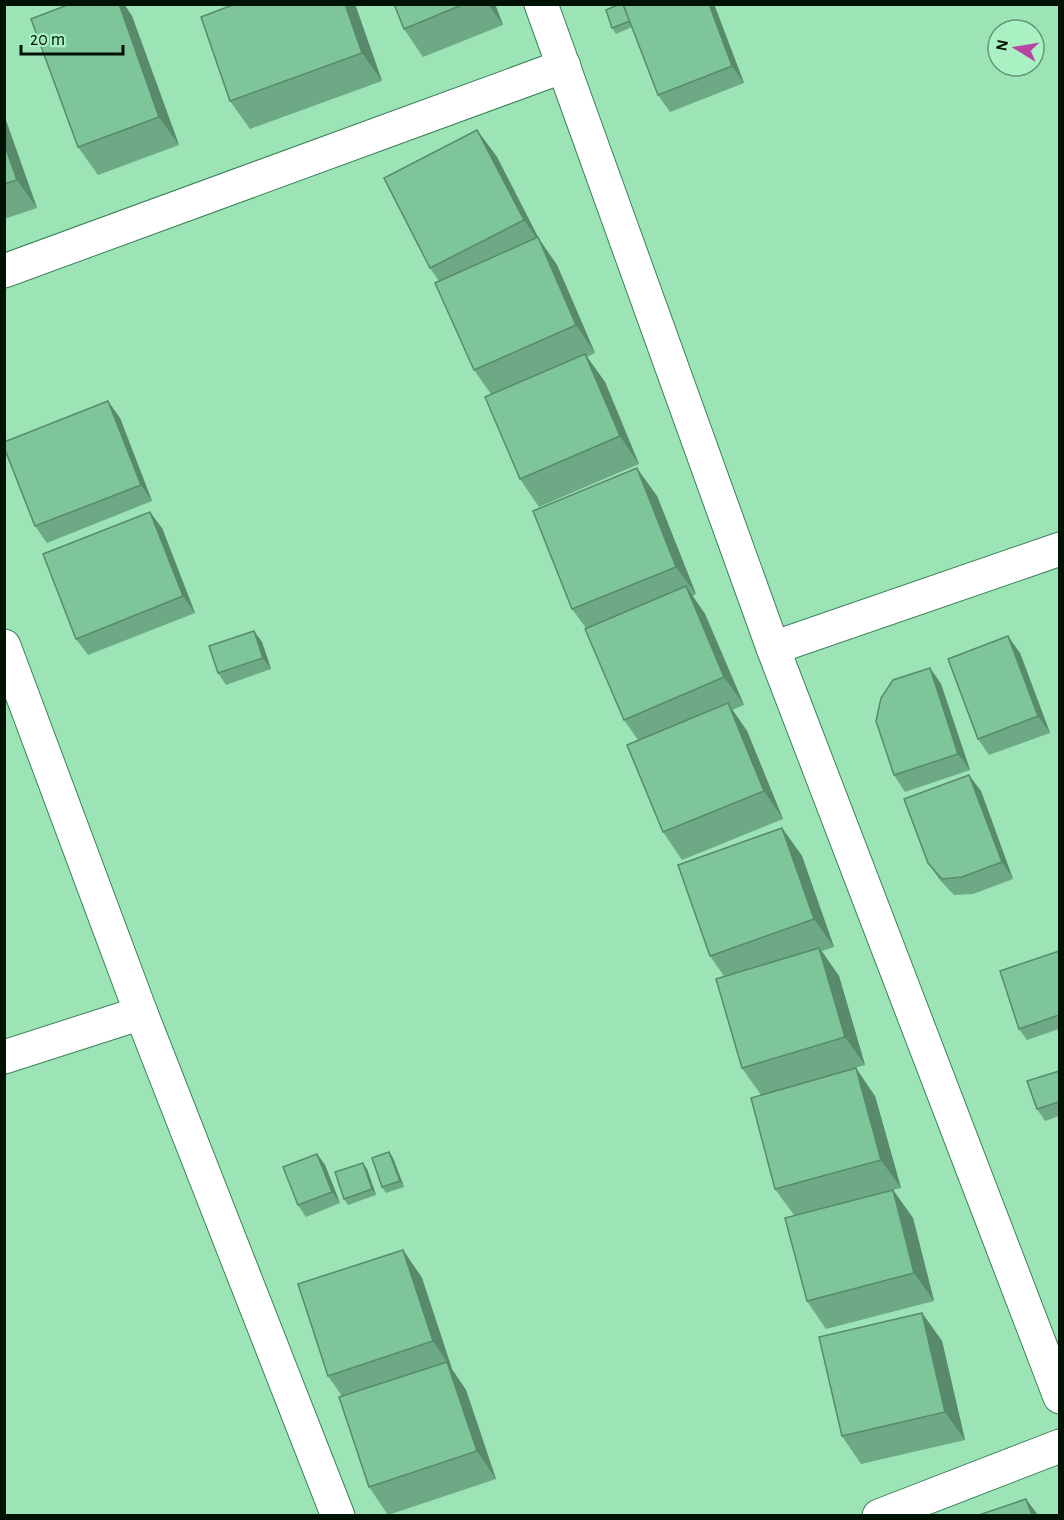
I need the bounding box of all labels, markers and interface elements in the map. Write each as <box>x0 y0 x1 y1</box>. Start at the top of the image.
scale bar <box>21 18 123 56</box>
north arrow <box>986 18 1046 78</box>
text: 20 m <box>30 31 65 49</box>
text: N <box>993 38 1011 52</box>

